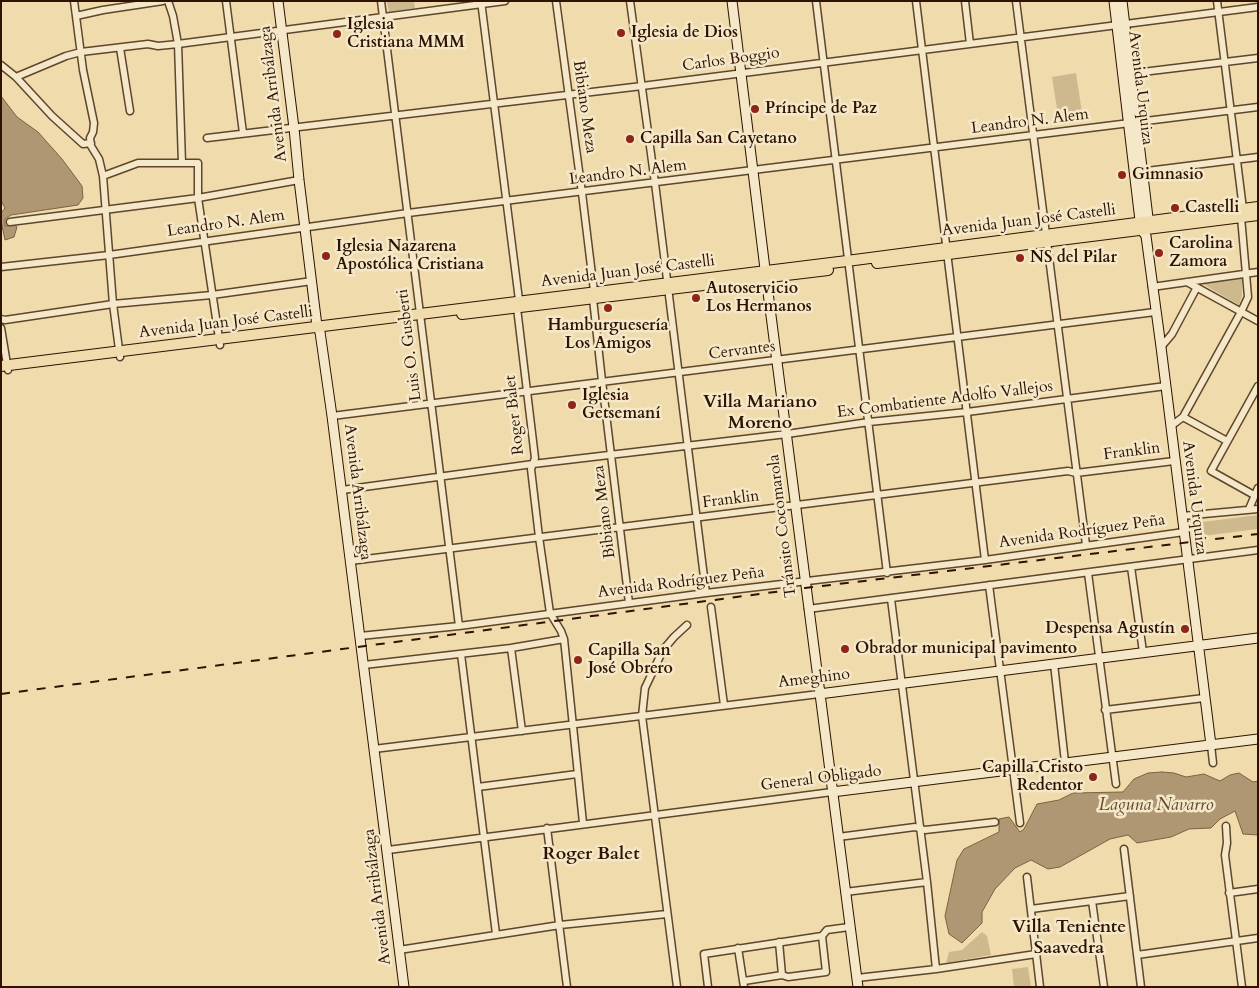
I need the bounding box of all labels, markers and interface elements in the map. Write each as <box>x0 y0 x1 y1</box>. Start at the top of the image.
place label: Iglesia Cristiana MMM <box>347 15 465 53</box>
place label: Iglesia de Dios <box>631 23 738 43</box>
street label: Avenida Arribálzaga <box>256 25 292 163</box>
marker: Iglesia de Dios <box>615 27 627 39</box>
marker: Iglesia Cristiana MMM <box>331 28 343 40</box>
street label: Avenida Urquiza <box>1123 30 1157 146</box>
street label: Carlos Boggio <box>681 44 781 76</box>
street label: Bibiano Meza <box>568 59 600 155</box>
place label: Príncipe de Paz <box>765 99 877 119</box>
marker: Príncipe de Paz <box>749 103 761 115</box>
street label: Leandro N. Alem <box>970 105 1090 139</box>
place label: Capilla San Cayetano <box>640 129 797 149</box>
marker: Capilla San Cayetano <box>624 133 636 145</box>
street label: Leandro N. Alem <box>568 156 688 190</box>
place label: Gimnasio <box>1132 165 1203 185</box>
marker: Gimnasio <box>1116 169 1128 181</box>
place label: Castelli <box>1185 198 1239 218</box>
street label: Avenida Juan José Castelli <box>941 201 1117 241</box>
marker: Castelli <box>1169 202 1181 214</box>
street label: Leandro N. Alem <box>166 206 286 242</box>
place label: Carolina Zamora <box>1169 234 1233 272</box>
place label: Iglesia Nazarena Apostólica Cristiana <box>336 237 484 275</box>
marker: Carolina Zamora <box>1153 247 1165 259</box>
place label: NS del Pilar <box>1030 248 1117 268</box>
marker: Iglesia Nazarena Apostólica Cristiana <box>320 250 332 262</box>
street label: Avenida Juan José Castelli <box>540 252 716 292</box>
marker: NS del Pilar <box>1014 252 1026 264</box>
place label: Autoservicio Los Hermanos <box>706 279 812 317</box>
street label: Luis O. Gusberti <box>394 288 426 402</box>
marker: Autoservicio Los Hermanos <box>690 292 702 304</box>
marker: Hamburguesería Los Amigos <box>602 302 614 314</box>
street label: Avenida Juan José Castelli <box>138 303 314 343</box>
place label: Hamburguesería Los Amigos <box>547 316 669 354</box>
street label: Cervantes <box>708 337 776 365</box>
street label: Roger Balet <box>501 374 529 456</box>
street label: Ex Combatiente Adolfo Vallejos <box>836 377 1054 423</box>
place label: Iglesia Getsemaní <box>582 386 660 424</box>
district label: Villa Mariano Moreno <box>703 392 817 434</box>
marker: Iglesia Getsemaní <box>566 399 578 411</box>
street label: Avenida Arribálzaga <box>339 423 375 561</box>
street label: Franklin <box>1102 439 1162 465</box>
street label: Avenida Urquiza <box>1177 440 1211 556</box>
street label: Tránsito Cocomarola <box>765 453 801 599</box>
street label: Bibiano Meza <box>590 464 620 560</box>
street label: Franklin <box>701 487 761 513</box>
street label: Avenida Rodríguez Peña <box>998 511 1166 553</box>
street label: Avenida Rodríguez Peña <box>597 563 765 603</box>
place label: Despensa Agustín <box>1045 619 1175 639</box>
marker: Despensa Agustín <box>1179 623 1191 635</box>
place label: Obrador municipal pavimento <box>855 639 1077 659</box>
place label: Capilla San José Obrero <box>588 641 673 679</box>
marker: Obrador municipal pavimento <box>839 643 851 655</box>
marker: Capilla San José Obrero <box>572 654 584 666</box>
street label: Ameghino <box>777 665 851 693</box>
place label: Capilla Cristo Redentor <box>982 758 1083 796</box>
street label: General Obligado <box>760 762 882 796</box>
marker: Capilla Cristo Redentor <box>1087 771 1099 783</box>
water label: Laguna Navarro <box>1098 795 1214 817</box>
street label: Avenida Arribálzaga <box>360 828 396 966</box>
district label: Roger Balet <box>543 844 639 866</box>
district label: Villa Teniente Saavedra <box>1012 917 1126 960</box>

